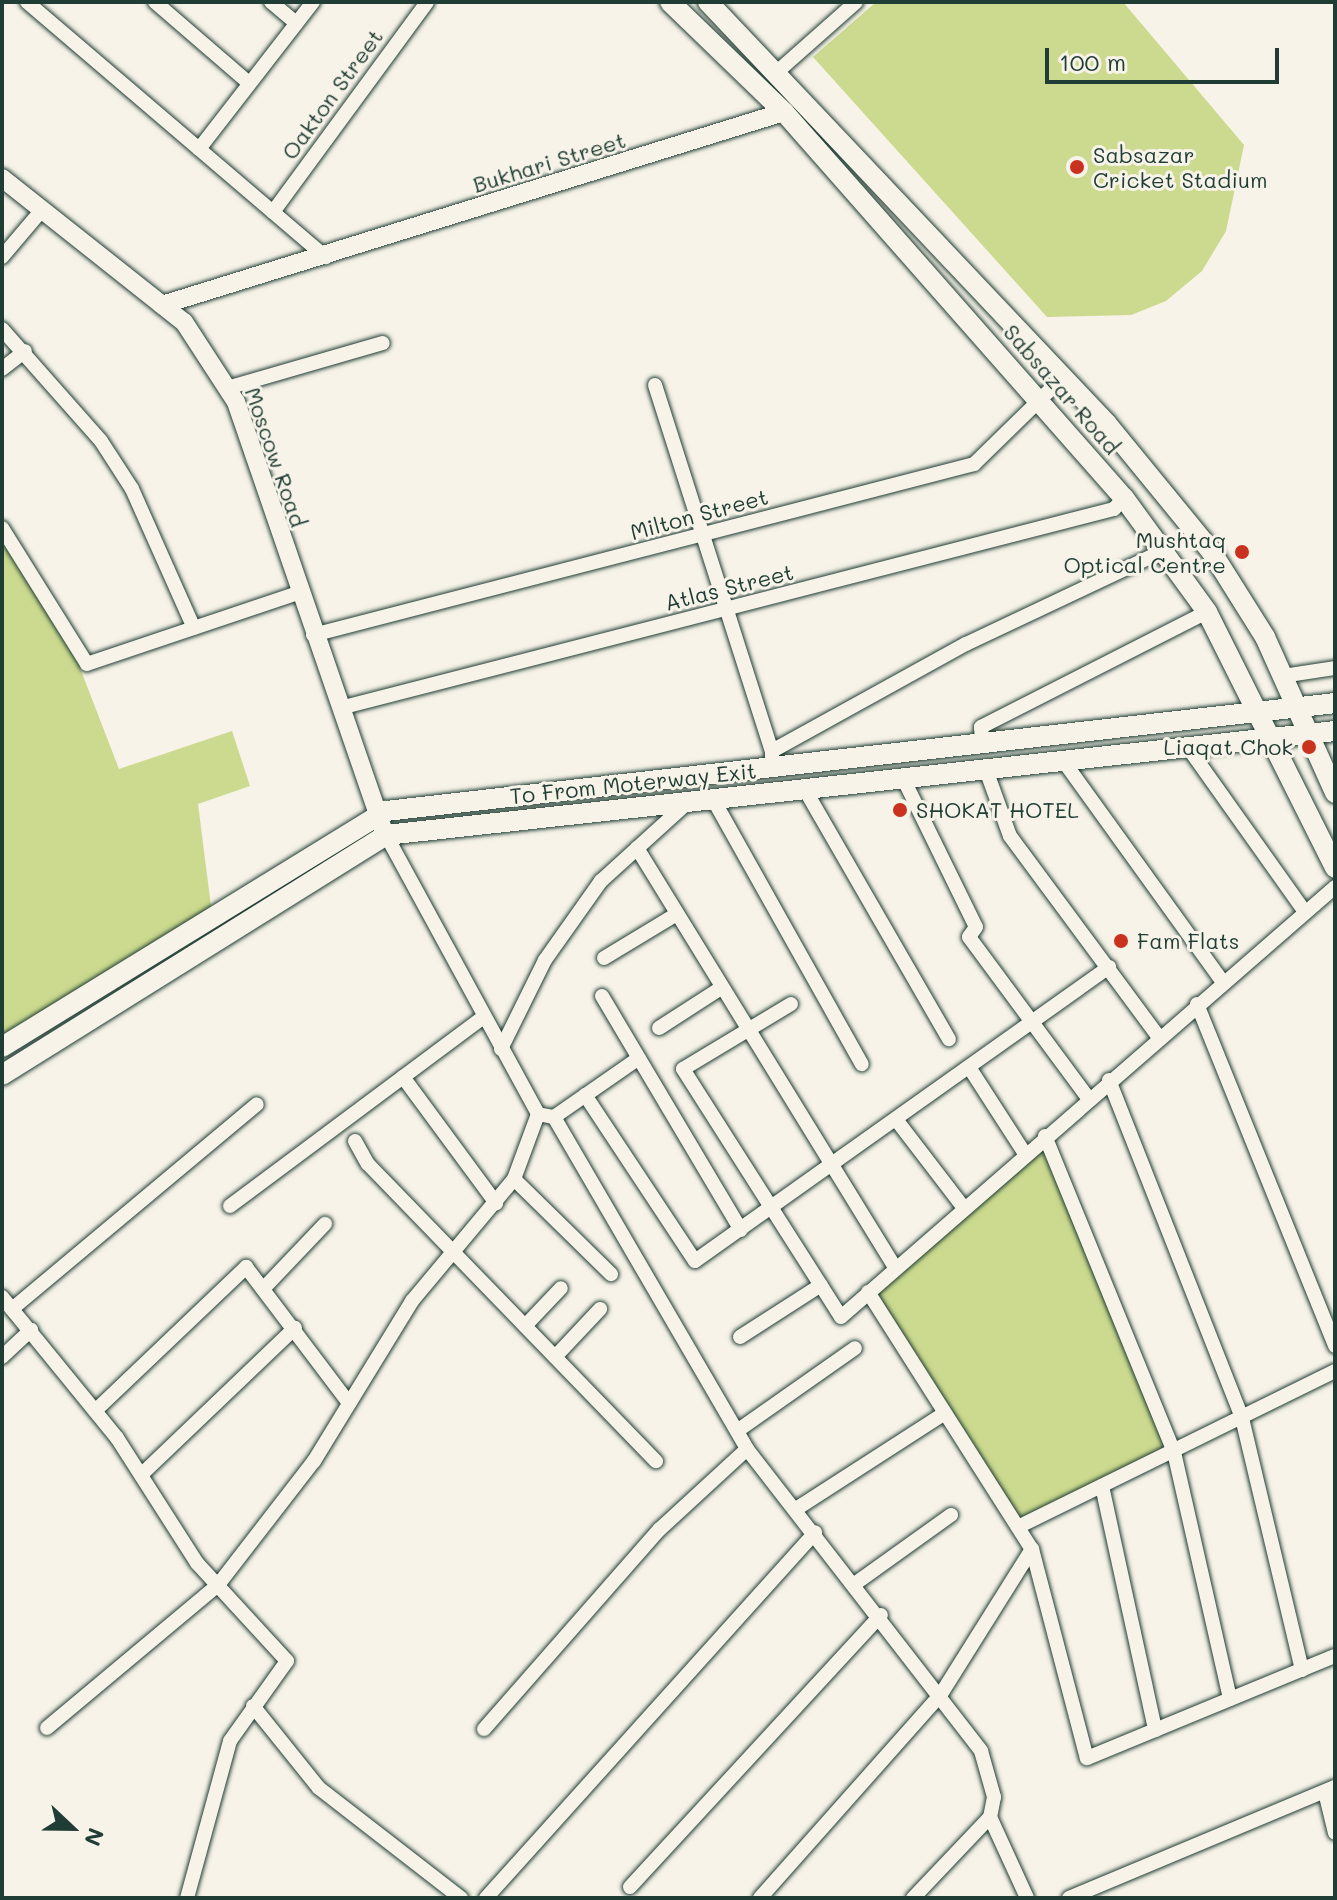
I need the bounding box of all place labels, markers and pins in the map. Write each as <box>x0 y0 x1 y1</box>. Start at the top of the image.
place label: Sabsazar Cricket Stadium <box>1093 141 1267 192</box>
marker: Sabsazar Cricket Stadium <box>1068 158 1086 176</box>
place label: Mushtaq Optical Centre <box>1064 526 1226 578</box>
marker: Mushtaq Optical Centre <box>1233 543 1251 561</box>
place label: Liaqat Chok <box>1164 734 1293 760</box>
marker: Liaqat Chok <box>1300 738 1318 756</box>
place label: SHOKAT HOTEL <box>916 797 1079 823</box>
marker: SHOKAT HOTEL <box>891 801 909 819</box>
place label: Fam Flats <box>1137 928 1239 954</box>
marker: Fam Flats <box>1112 932 1130 950</box>

